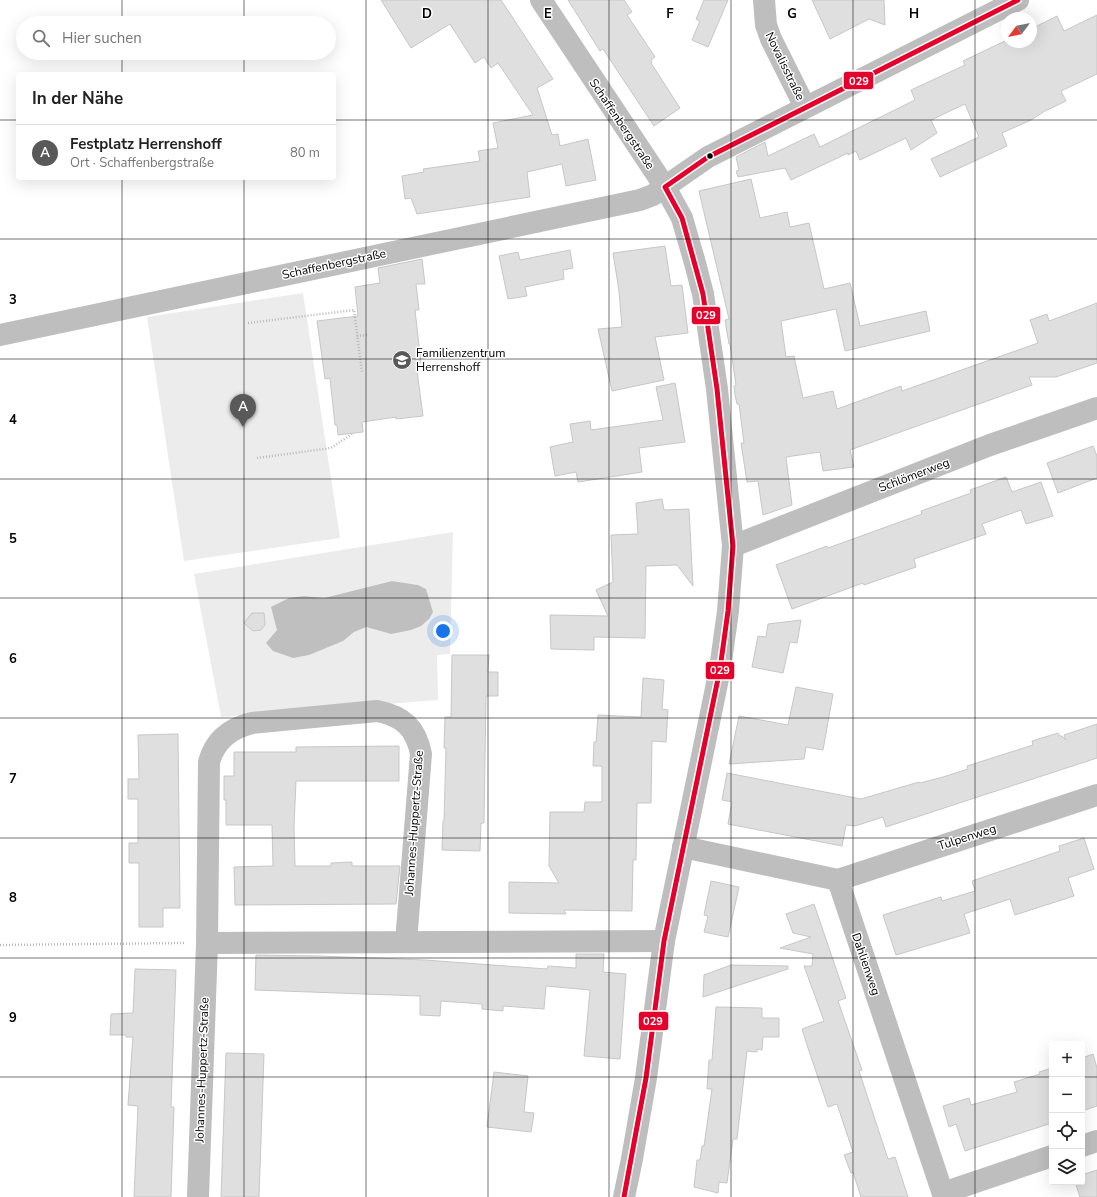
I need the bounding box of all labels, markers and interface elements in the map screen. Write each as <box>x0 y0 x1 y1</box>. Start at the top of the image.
text: D <box>422 5 432 23</box>
text: E <box>544 5 552 23</box>
text: F <box>666 5 674 23</box>
text: G <box>787 5 797 23</box>
text: H <box>909 5 919 23</box>
north arrow <box>1001 12 1037 48</box>
search box <box>16 16 336 60</box>
icon: search <box>30 27 52 49</box>
text: Hier suchen <box>62 28 142 48</box>
street label: Novalisstraße <box>762 29 808 103</box>
line badge: 029 <box>843 71 874 90</box>
text: 029 <box>849 74 869 89</box>
street label: Schaffenbergstraße <box>586 76 658 172</box>
text: In der Nähe <box>32 87 123 110</box>
text: Festplatz Herrenshoff <box>70 134 222 154</box>
text: A <box>40 144 50 162</box>
text: 80 m <box>290 144 320 162</box>
unlabelled marker <box>705 151 715 161</box>
text: Ort · Schaffenbergstraße <box>70 154 214 172</box>
street label: Schaffenbergstraße <box>281 245 387 283</box>
text: 3 <box>9 291 17 309</box>
line badge: 029 <box>691 306 721 325</box>
text: 029 <box>696 308 716 323</box>
place label: Familienzentrum Herrenshoff <box>416 345 505 375</box>
school or university icon: Familienzentrum Herrenshoff <box>391 349 413 371</box>
pin: A <box>230 394 256 427</box>
text: 4 <box>9 411 17 429</box>
street label: Schlömerweg <box>876 454 952 496</box>
text: 5 <box>9 530 17 548</box>
your location <box>433 621 453 641</box>
text: 6 <box>9 650 17 668</box>
line badge: 029 <box>705 661 735 680</box>
text: 029 <box>710 663 730 678</box>
street label: Johannes-Huppertz-Straße <box>401 750 427 897</box>
text: 7 <box>9 770 17 788</box>
street label: Tulpenweg <box>936 820 998 854</box>
text: 8 <box>9 889 17 907</box>
street label: Dahlienweg <box>848 931 884 997</box>
street label: Johannes-Huppertz-Straße <box>191 997 213 1144</box>
text: 9 <box>9 1009 17 1027</box>
line badge: 029 <box>638 1011 669 1031</box>
text: 029 <box>643 1014 663 1029</box>
map controls <box>1049 1041 1085 1185</box>
button: + <box>1049 1041 1085 1077</box>
button: − <box>1049 1077 1085 1113</box>
button: locate <box>1049 1113 1085 1149</box>
button: layers <box>1049 1149 1085 1185</box>

